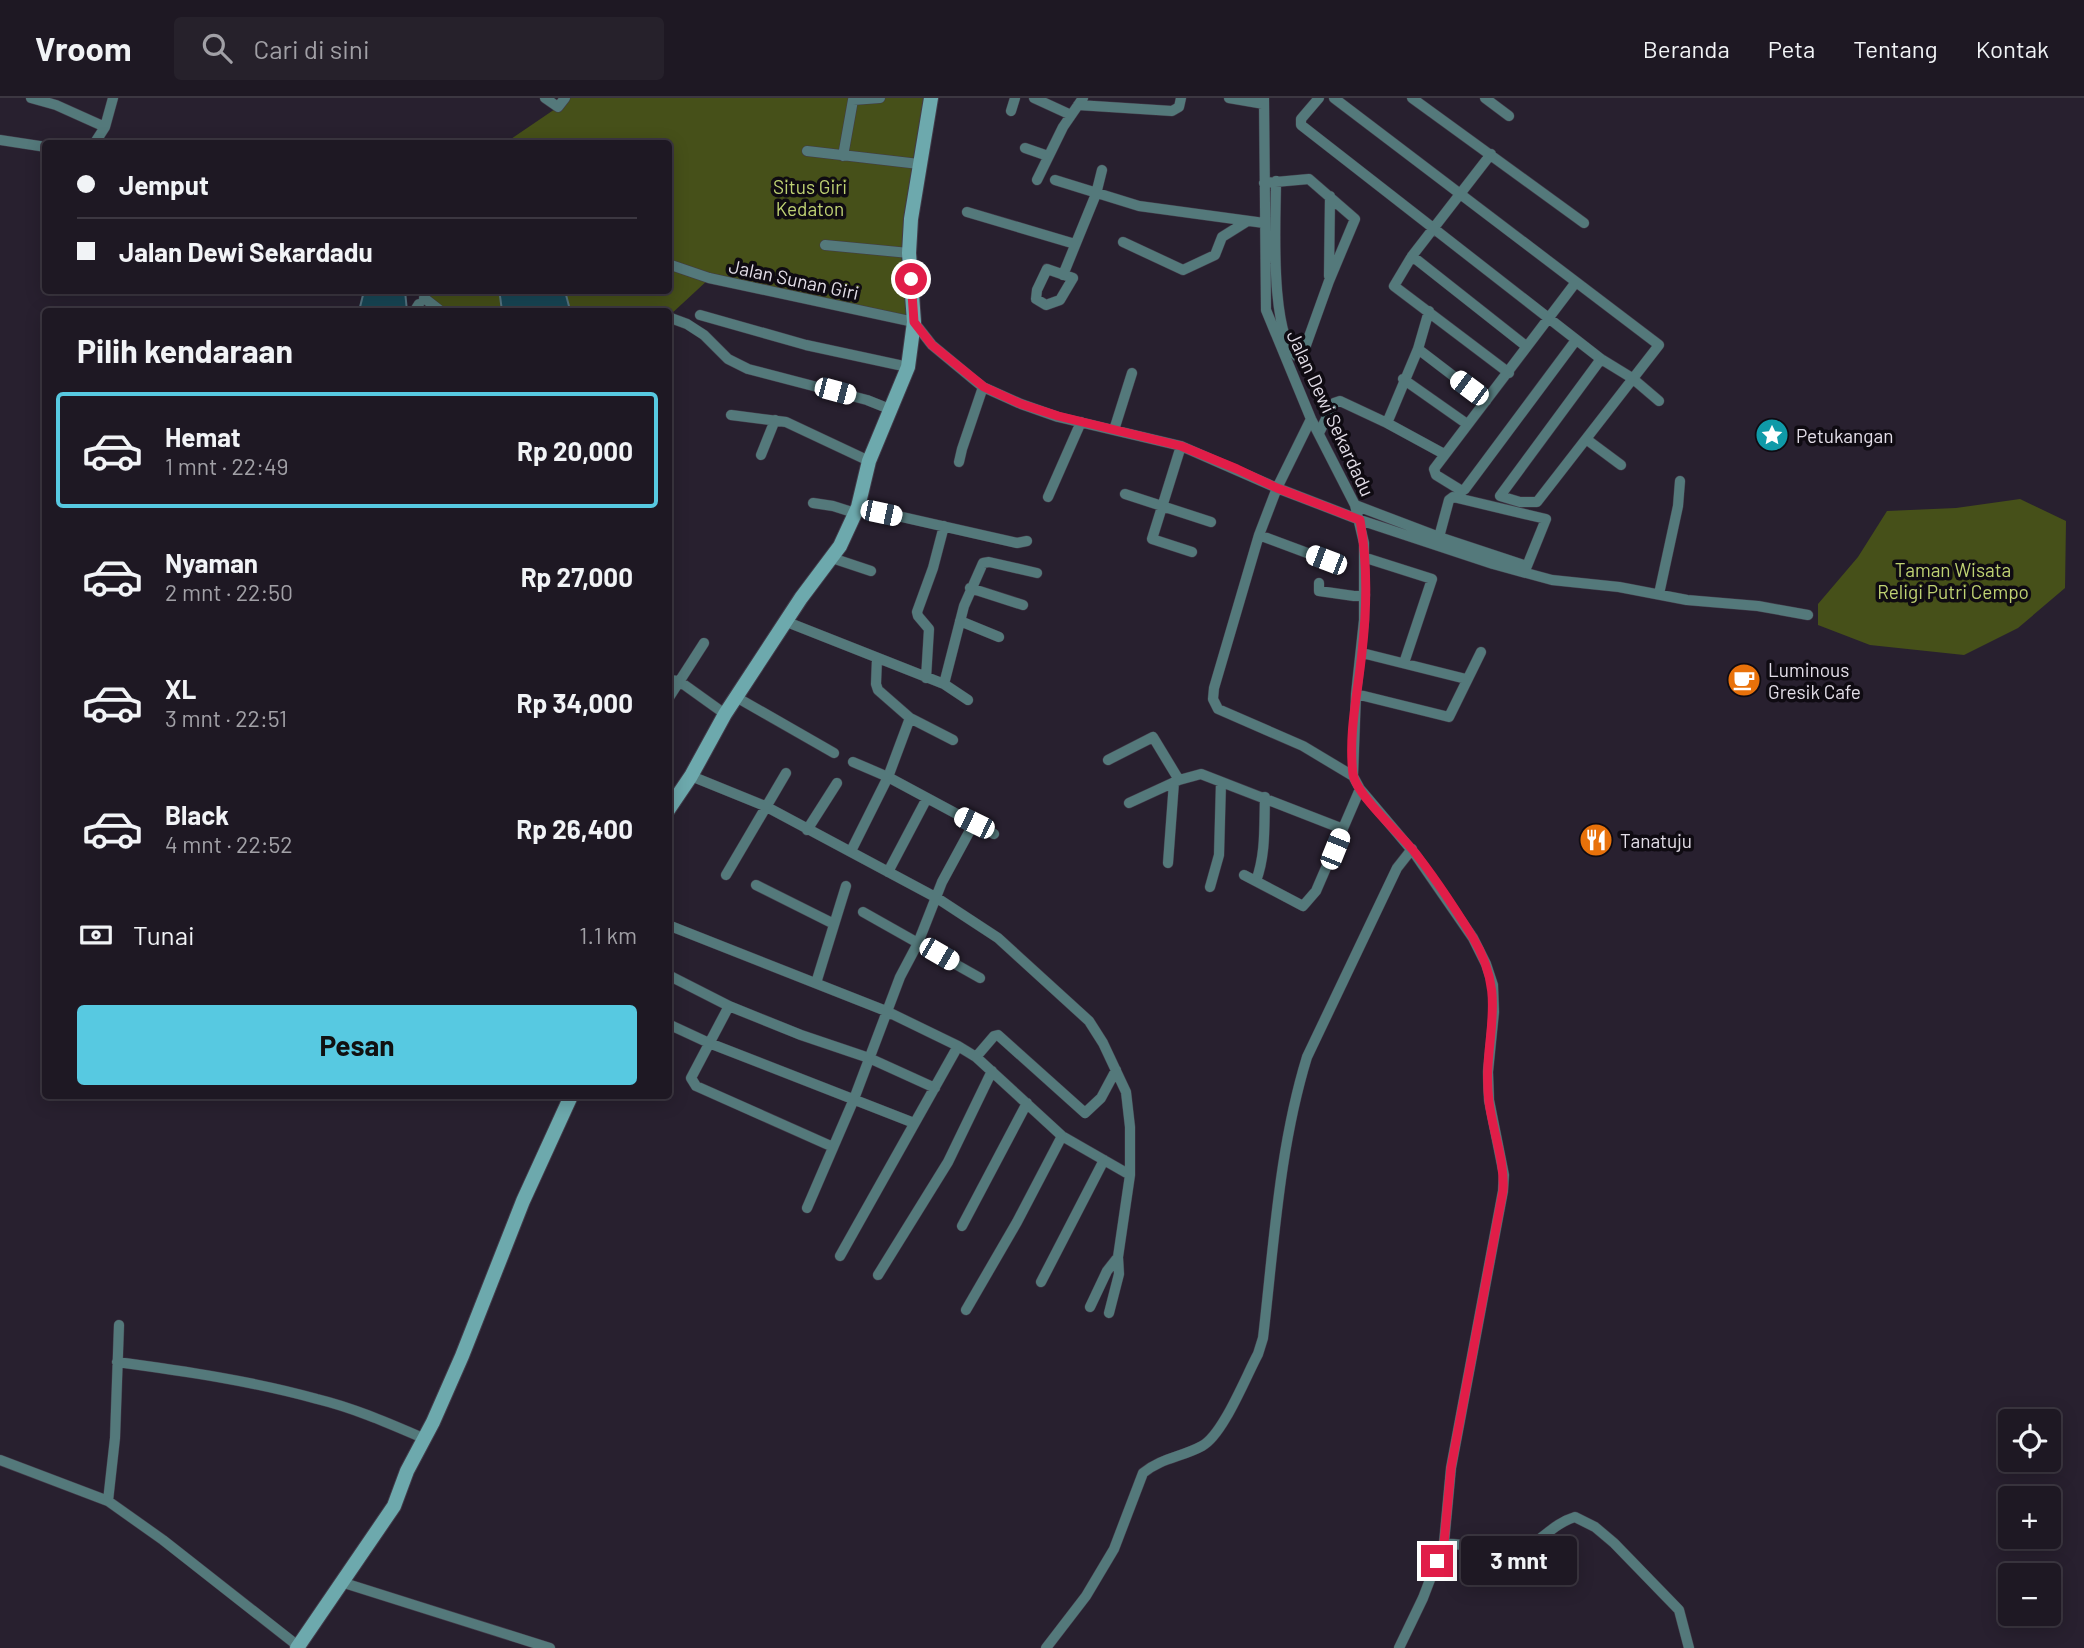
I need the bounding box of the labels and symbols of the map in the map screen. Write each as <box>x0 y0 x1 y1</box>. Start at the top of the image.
park label: Situs Giri Kedaton <box>773 175 847 220</box>
street label: Jalan Sunan Giri <box>727 254 861 304</box>
route start <box>895 263 927 295</box>
street label: Jalan Dewi Sekardadu <box>1282 326 1380 500</box>
car <box>1446 367 1493 409</box>
car <box>812 375 859 407</box>
place icon: Petukangan <box>1753 416 1791 454</box>
place label: Petukangan <box>1796 424 1893 447</box>
car <box>859 498 904 528</box>
car <box>1303 543 1350 577</box>
park label: Taman Wisata Religi Putri Cempo <box>1877 558 2029 603</box>
place label: Luminous Gresik Cafe <box>1768 658 1861 703</box>
cafe icon: Luminous Gresik Cafe <box>1725 661 1763 699</box>
car <box>951 804 998 842</box>
restaurant icon: Tanatuju <box>1577 821 1615 859</box>
car <box>1318 826 1353 872</box>
place label: Tanatuju <box>1620 829 1692 852</box>
car <box>916 934 963 974</box>
callout: 3 mnt <box>1462 1536 1577 1586</box>
route end <box>1421 1545 1453 1577</box>

